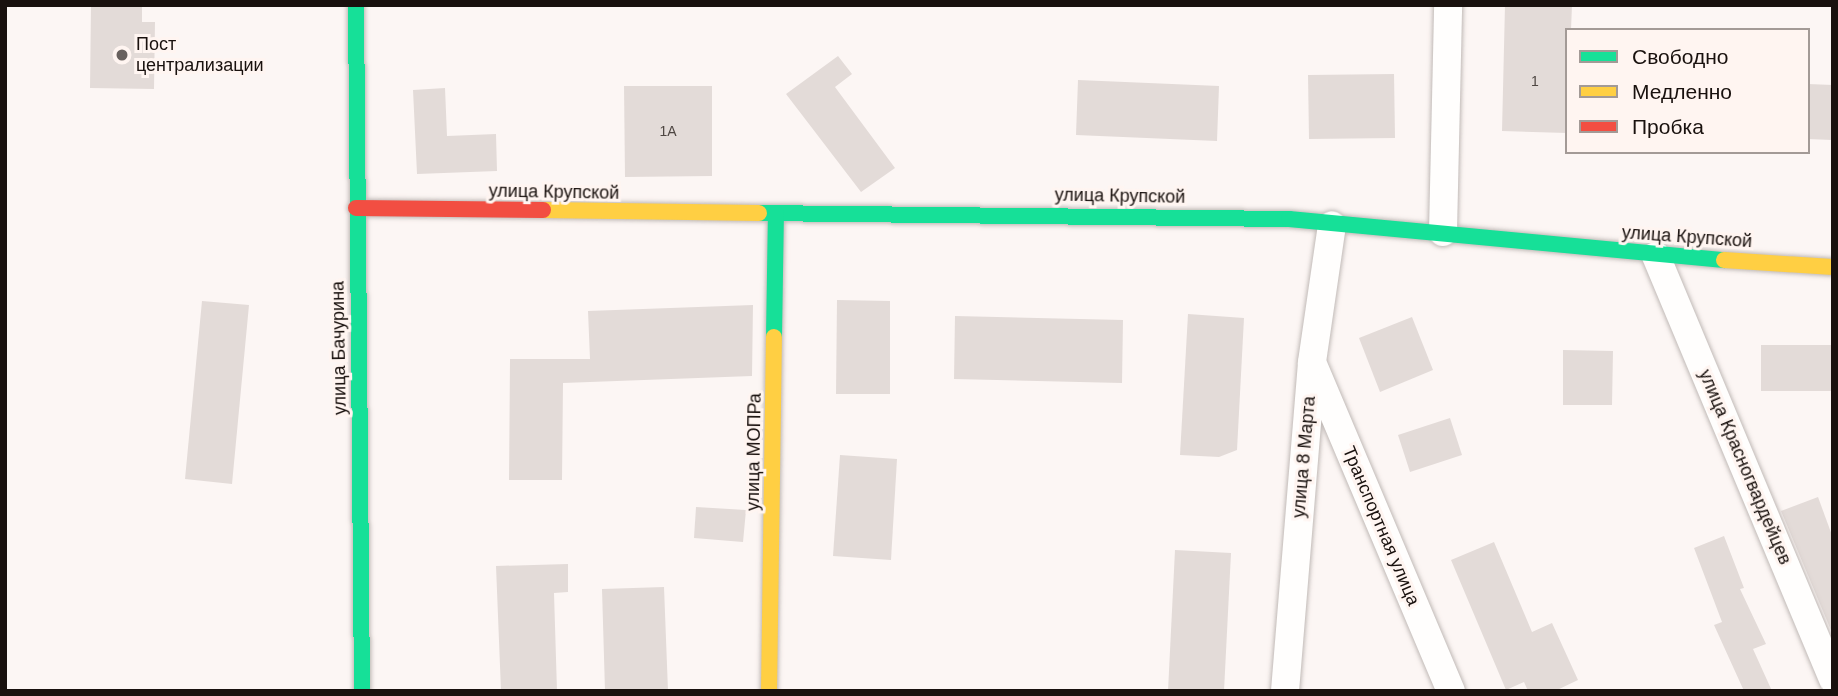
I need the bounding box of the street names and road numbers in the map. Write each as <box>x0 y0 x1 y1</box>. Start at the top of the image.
street label: улица Крупской <box>488 180 620 204</box>
street label: улица Крупской <box>1054 184 1186 208</box>
street label: улица Крупской <box>1621 222 1753 252</box>
street label: улица Бачурина <box>327 281 351 415</box>
street label: улица Красногвардейцев <box>1694 366 1796 568</box>
street label: улица МОПРа <box>742 393 766 511</box>
street label: улица 8 Марта <box>1288 395 1320 519</box>
street label: Транспортная улица <box>1338 443 1424 609</box>

